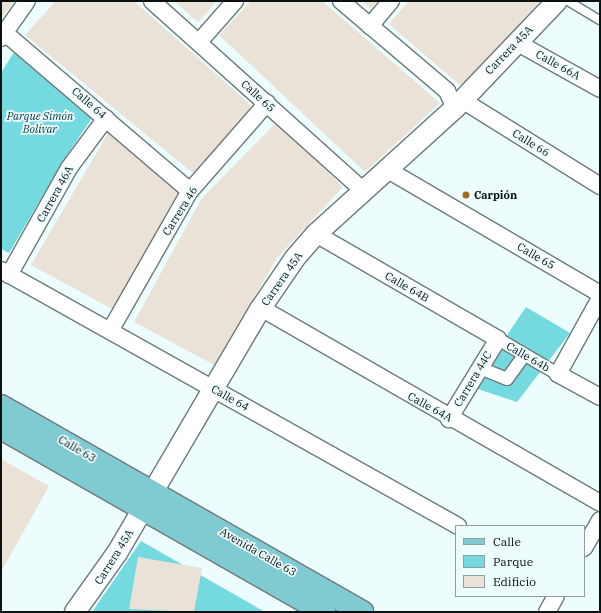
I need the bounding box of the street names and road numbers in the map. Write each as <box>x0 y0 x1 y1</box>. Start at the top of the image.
street label: Carrera 45A <box>482 23 536 77</box>
street label: Calle 66A <box>533 47 583 83</box>
street label: Calle 65 <box>238 77 278 115</box>
street label: Calle 64 <box>69 84 109 122</box>
street label: Calle 66 <box>510 126 552 160</box>
street label: Carrera 46A <box>34 163 76 225</box>
street label: Carrera 46 <box>160 184 200 238</box>
street label: Calle 65 <box>515 240 557 272</box>
street label: Carrera 45A <box>259 249 305 309</box>
street label: Calle 64B <box>383 269 431 305</box>
street label: Calle 64b <box>504 339 552 375</box>
street label: Carrera 44C <box>451 349 495 409</box>
street label: Calle 64 <box>209 382 251 414</box>
street label: Calle 64A <box>405 389 455 425</box>
street label: Calle 63 <box>56 433 98 465</box>
street label: Avenida Calle 63 <box>217 525 299 579</box>
street label: Carrera 45A <box>92 527 136 587</box>

